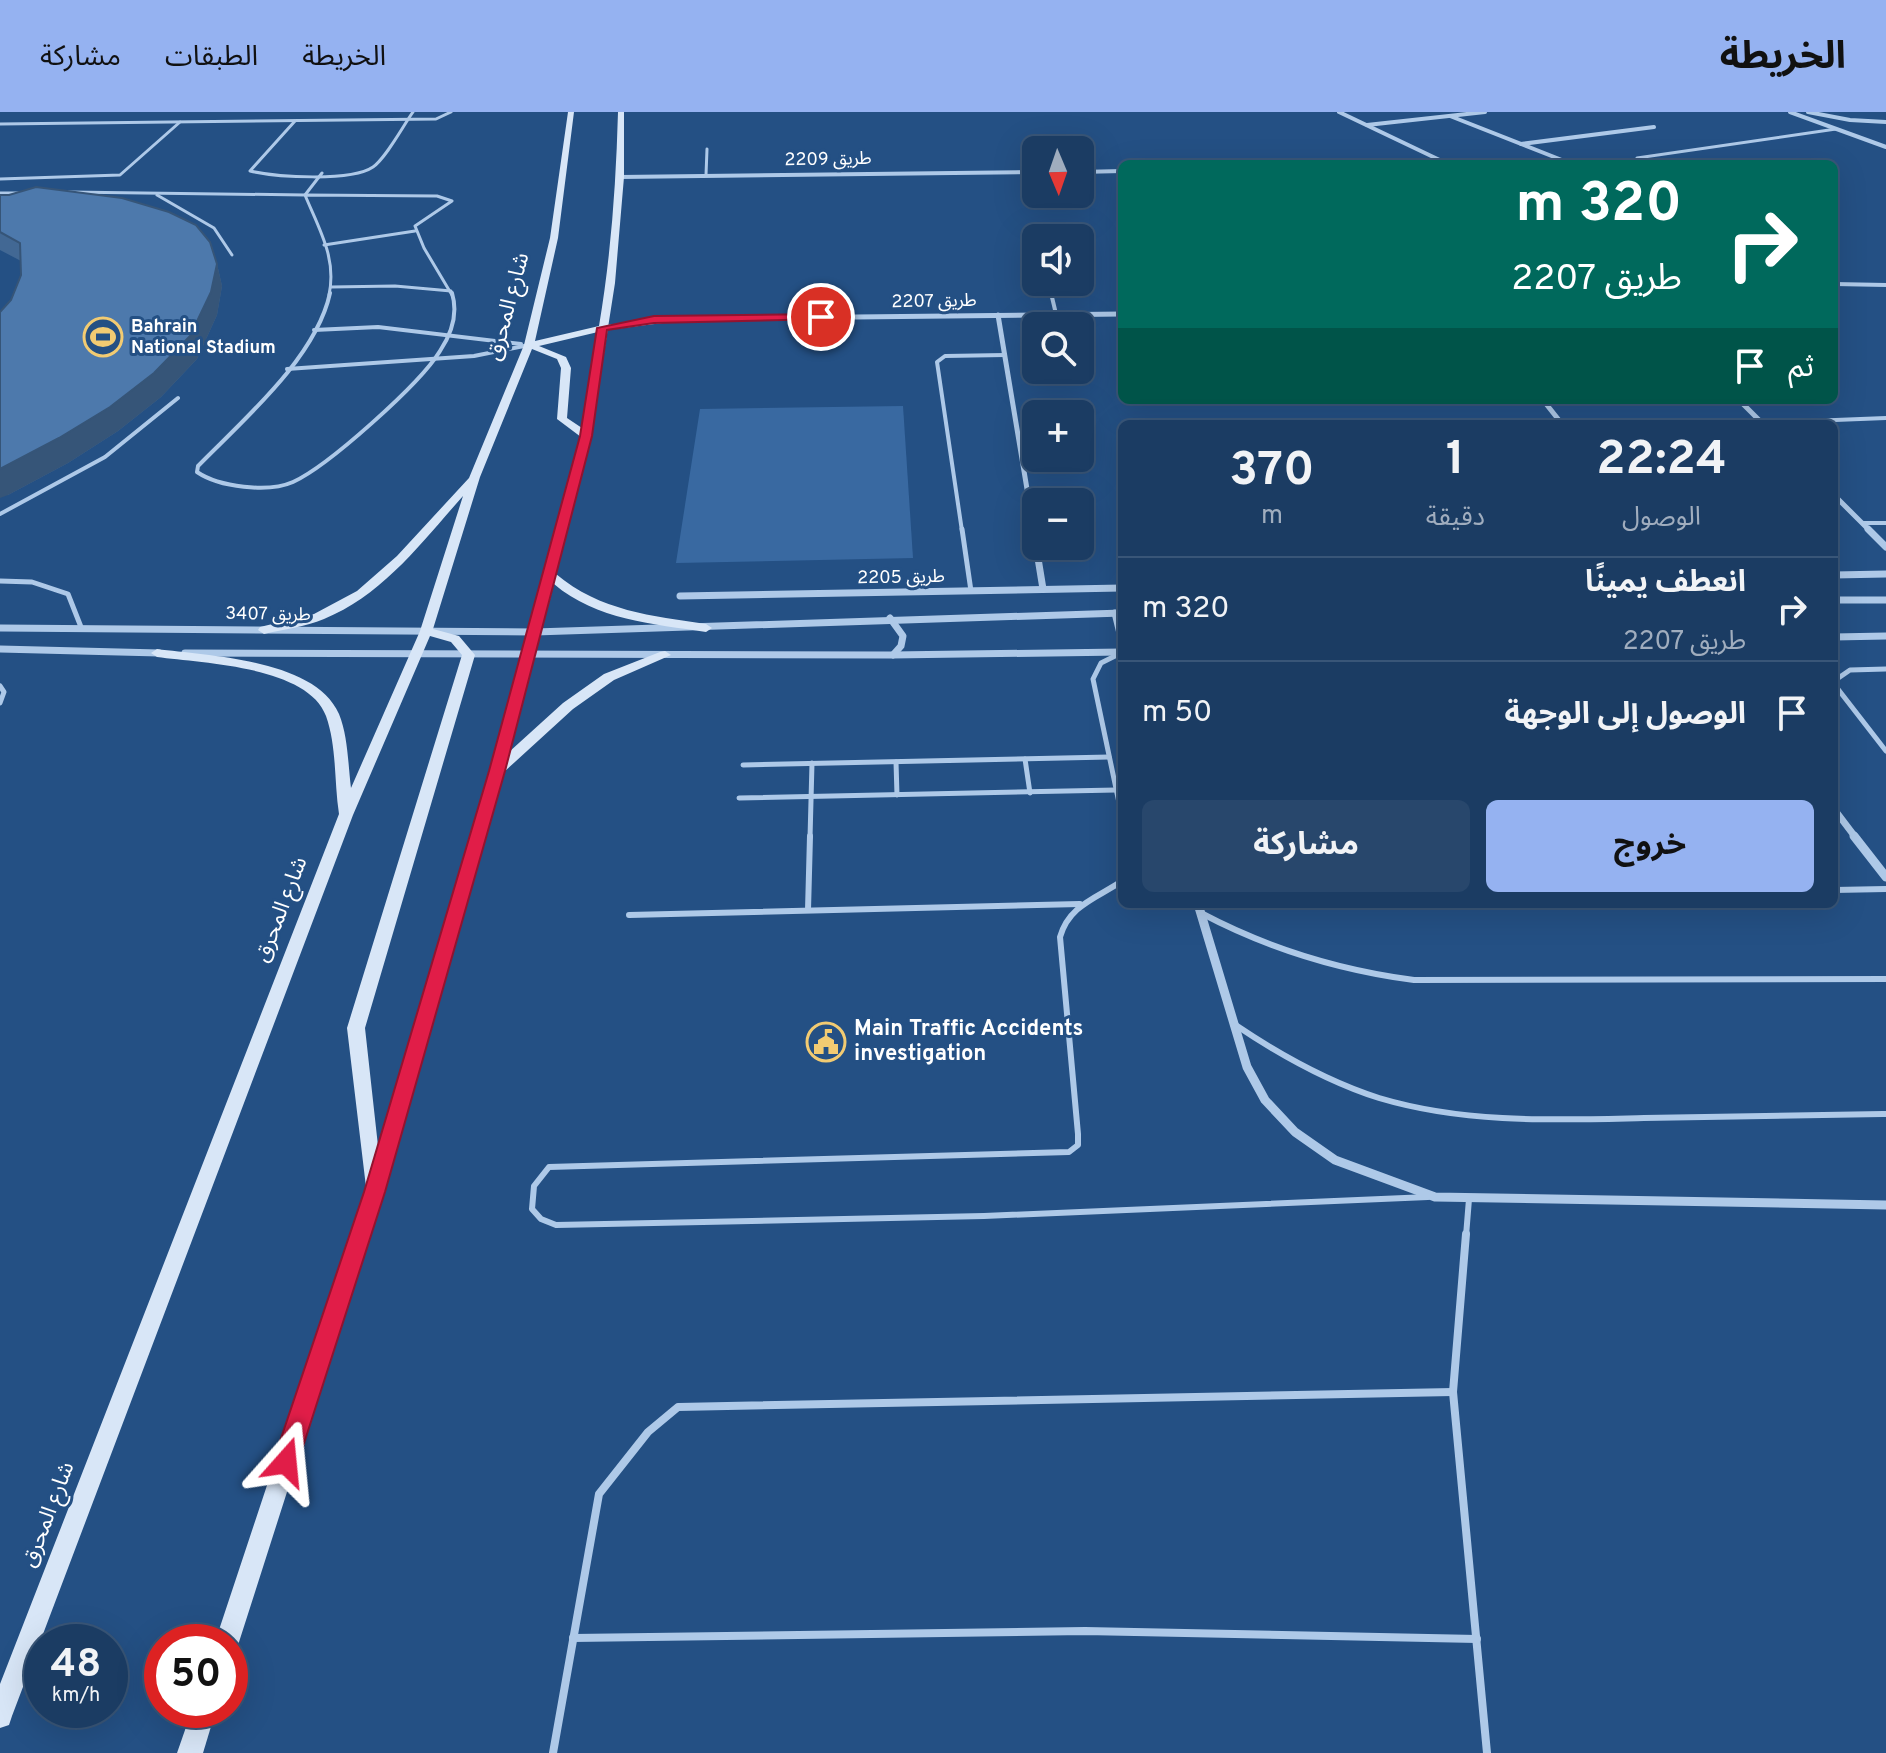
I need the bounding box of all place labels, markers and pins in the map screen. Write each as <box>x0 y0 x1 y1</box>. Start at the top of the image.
pin <box>787 283 855 351</box>
sports icon: Bahrain National Stadium <box>82 316 124 358</box>
place label: Bahrain National Stadium <box>131 316 276 360</box>
place label: Main Traffic Accidents investigation <box>854 1016 1083 1068</box>
public building icon: Main Traffic Accidents investigation <box>805 1021 847 1063</box>

